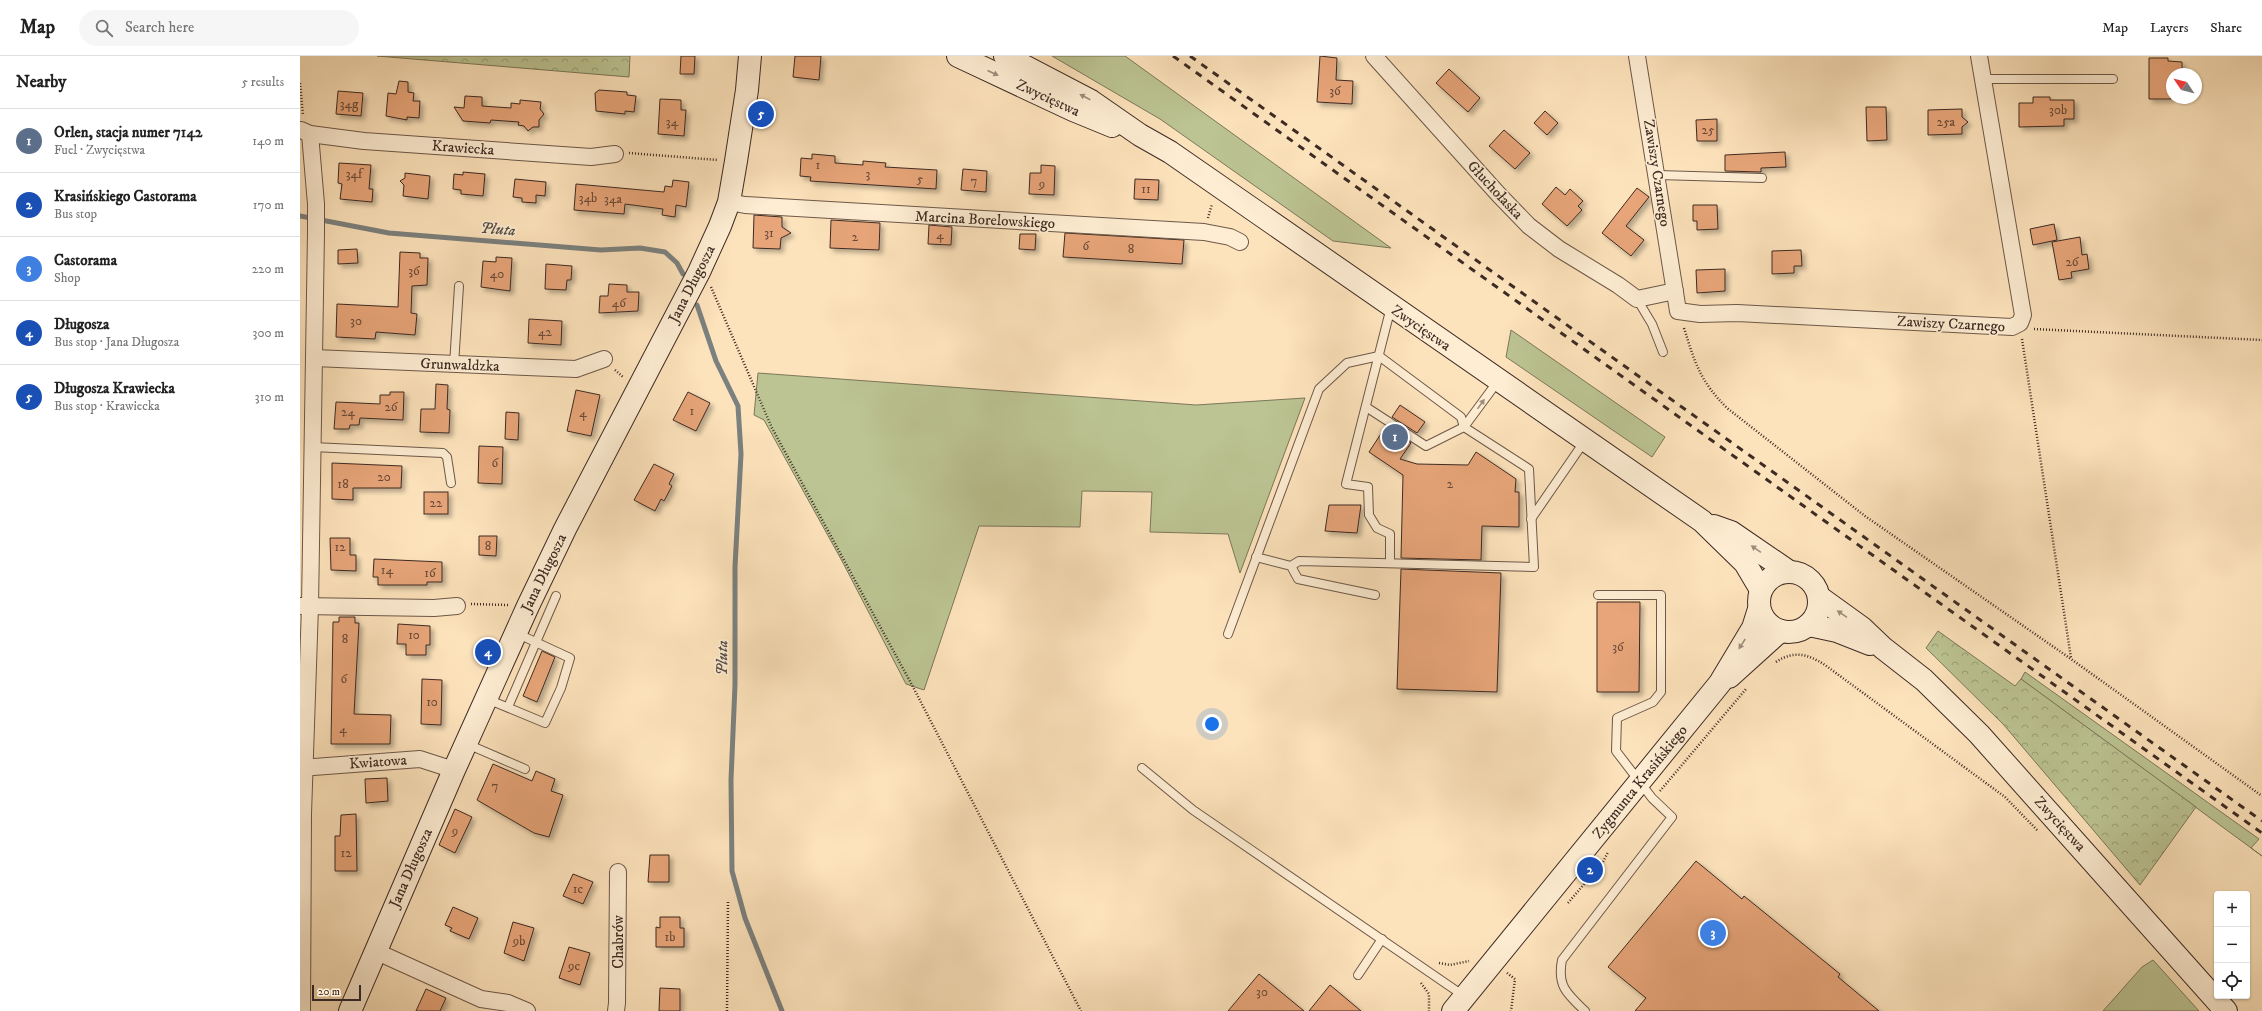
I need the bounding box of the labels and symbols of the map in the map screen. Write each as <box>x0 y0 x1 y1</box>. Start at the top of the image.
north arrow <box>2166 68 2202 104</box>
one-way arrow <box>988 70 999 76</box>
street label: Zwycięstwa <box>1013 75 1083 121</box>
house number: 36 <box>1329 83 1342 99</box>
one-way arrow <box>1079 94 1091 101</box>
house number: 34g <box>340 96 359 112</box>
pin: 5 <box>748 99 774 129</box>
house number: 30b <box>2049 102 2067 118</box>
house number: 34 <box>666 114 679 130</box>
house number: 25a <box>1937 114 1956 130</box>
street label: Zawiszy Czarnego <box>1639 118 1675 228</box>
house number: 25 <box>1702 122 1715 138</box>
street label: Krawiecka <box>431 136 495 160</box>
house number: 1 <box>816 157 821 173</box>
street label: Głuchołaska <box>1463 157 1527 224</box>
house number: 34f <box>346 166 364 182</box>
house number: 3 <box>866 166 871 182</box>
house number: 5 <box>917 171 924 187</box>
house number: 7 <box>971 173 978 189</box>
house number: 9 <box>1038 176 1045 192</box>
house number: 11 <box>1141 181 1151 197</box>
house number: 34b <box>579 190 597 206</box>
house number: 34a <box>604 191 622 207</box>
street label: Marcina Borelowskiego <box>914 207 1056 233</box>
water label: Pluta <box>479 217 517 241</box>
house number: 31 <box>764 225 774 241</box>
house number: 4 <box>936 227 944 243</box>
house number: 2 <box>852 229 859 245</box>
house number: 6 <box>1083 238 1091 254</box>
street label: Jana Długosza <box>663 241 720 328</box>
house number: 8 <box>1128 241 1134 257</box>
house number: 26 <box>2065 254 2080 270</box>
house number: 36 <box>408 263 421 279</box>
house number: 40 <box>490 266 504 282</box>
house number: 46 <box>612 295 627 311</box>
street label: Zwycięstwa <box>1388 301 1455 356</box>
street label: Zawiszy Czarnego <box>1897 312 2005 336</box>
house number: 30 <box>350 313 362 329</box>
house number: 42 <box>538 324 553 340</box>
street label: Grunwaldzka <box>420 354 501 376</box>
house number: 26 <box>384 399 399 415</box>
one-way arrow <box>1477 399 1485 410</box>
house number: 1 <box>690 403 695 419</box>
house number: 24 <box>341 404 355 420</box>
house number: 4 <box>579 405 587 421</box>
pin: 1 <box>1382 422 1408 452</box>
house number: 6 <box>492 455 500 471</box>
house number: 20 <box>377 469 391 485</box>
house number: 18 <box>337 476 349 492</box>
house number: 2 <box>1447 476 1454 492</box>
house number: 22 <box>430 495 443 511</box>
street label: Jana Długosza <box>516 530 571 617</box>
house number: 8 <box>485 538 491 554</box>
house number: 12 <box>334 539 346 555</box>
one-way arrow <box>1751 545 1761 553</box>
house number: 14 <box>381 562 394 578</box>
house number: 16 <box>424 565 437 581</box>
one-way arrow <box>1837 610 1847 618</box>
house number: 10 <box>408 627 420 643</box>
house number: 8 <box>342 631 348 647</box>
pin: 4 <box>475 637 501 667</box>
house number: 36 <box>1612 639 1625 655</box>
one-way arrow <box>1738 639 1746 649</box>
water label: Pluta <box>712 640 732 676</box>
house number: 6 <box>341 671 349 687</box>
house number: 10 <box>426 694 438 710</box>
your location <box>1202 714 1222 734</box>
house number: 4 <box>339 721 347 737</box>
street label: Zygmunta Krasińskiego <box>1588 721 1692 843</box>
street label: Kwiatowa <box>348 750 408 773</box>
house number: 7 <box>492 778 499 794</box>
street label: Zwycięstwa <box>2030 792 2090 856</box>
house number: 9 <box>451 823 458 839</box>
street label: Jana Długosza <box>384 825 437 912</box>
house number: 12 <box>340 845 352 861</box>
pin: 2 <box>1577 855 1603 885</box>
house number: 1c <box>573 881 584 897</box>
street label: Chabrów <box>609 915 628 969</box>
pin: 3 <box>1700 918 1726 948</box>
house number: 1b <box>665 929 675 945</box>
house number: 9b <box>512 933 525 949</box>
house number: 9c <box>567 958 580 974</box>
scale bar <box>312 983 361 1002</box>
house number: 30 <box>1256 984 1268 1000</box>

